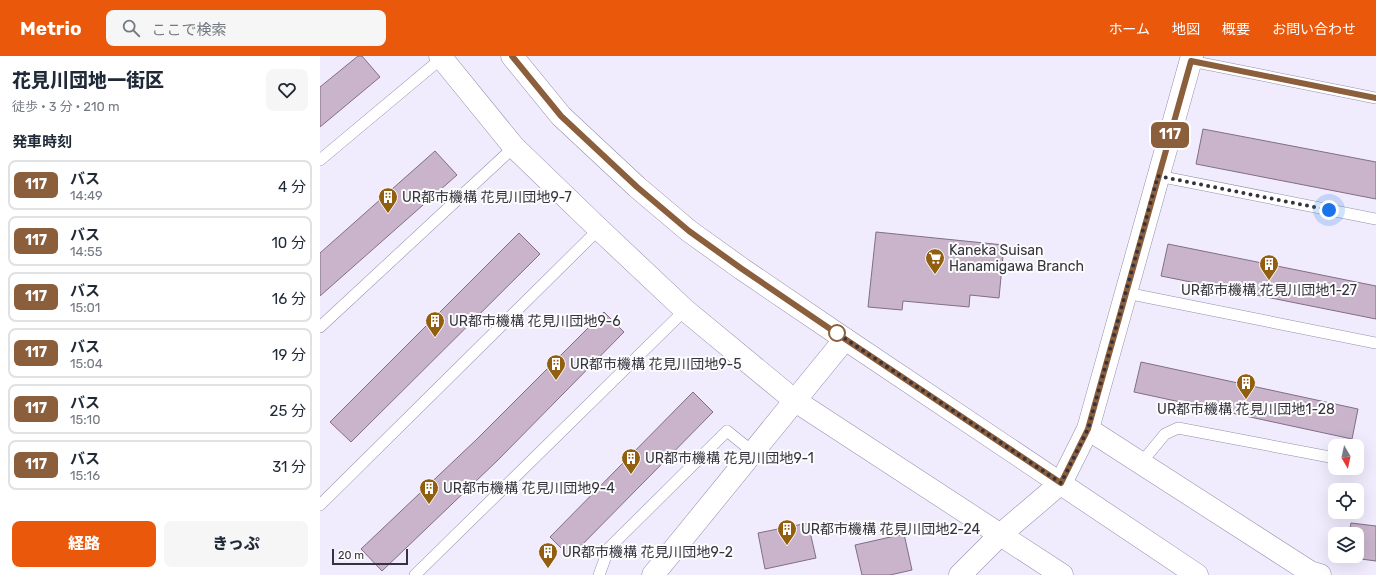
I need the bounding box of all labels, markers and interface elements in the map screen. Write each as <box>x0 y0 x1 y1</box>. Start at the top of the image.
search box <box>106 10 386 46</box>
text: Metrio <box>20 17 82 40</box>
icon: search <box>120 17 142 39</box>
text: ここで検索 <box>152 21 227 39</box>
text: ホーム <box>1108 21 1150 38</box>
text: 地図 <box>1172 21 1200 38</box>
text: 概要 <box>1222 21 1250 38</box>
text: お問い合わせ <box>1272 21 1356 38</box>
text: 花見川団地一街区 <box>12 69 164 92</box>
button: heart <box>266 69 308 111</box>
text: 徒歩 · 3 分 · 210 m <box>12 99 120 114</box>
line badge: 117 <box>1147 122 1193 148</box>
text: 117 <box>1159 126 1181 143</box>
text: 発車時刻 <box>12 133 72 151</box>
text: バス <box>70 170 100 188</box>
text: 117 <box>25 176 47 193</box>
text: 4 分 <box>278 178 306 196</box>
building icon: UR都市機構 花見川団地9-7 <box>377 186 399 214</box>
text: 14:49 <box>70 188 103 203</box>
place label: UR都市機構 花見川団地9-7 <box>402 189 572 206</box>
your location <box>1319 200 1339 220</box>
text: バス <box>70 226 100 244</box>
text: 117 <box>25 232 47 249</box>
text: 10 分 <box>271 234 306 252</box>
place label: Kaneka Suisan Hanamigawa Branch <box>949 242 1084 275</box>
text: 14:55 <box>70 244 102 259</box>
supermarket icon: Kaneka Suisan Hanamigawa Branch <box>924 247 946 275</box>
building icon: UR都市機構 花見川団地1-27 <box>1258 253 1280 281</box>
text: バス <box>70 282 100 300</box>
place label: UR都市機構 花見川団地1-27 <box>1181 282 1357 299</box>
text: 117 <box>25 288 47 305</box>
text: 16 分 <box>272 290 306 308</box>
text: 15:01 <box>70 300 100 315</box>
building icon: UR都市機構 花見川団地9-6 <box>424 310 446 338</box>
place label: UR都市機構 花見川団地9-6 <box>449 313 621 330</box>
unlabelled marker <box>828 324 846 342</box>
text: バス <box>70 338 100 356</box>
text: 117 <box>25 344 47 361</box>
text: 19 分 <box>272 346 306 364</box>
building icon: UR都市機構 花見川団地9-5 <box>545 353 567 381</box>
text: 15:04 <box>70 356 103 371</box>
place label: UR都市機構 花見川団地9-5 <box>570 356 741 373</box>
building icon: UR都市機構 花見川団地1-28 <box>1235 372 1257 400</box>
text: バス <box>70 394 100 412</box>
text: 117 <box>25 400 47 417</box>
place label: UR都市機構 花見川団地1-28 <box>1157 401 1335 418</box>
text: 25 分 <box>270 402 306 420</box>
text: 15:10 <box>70 412 100 427</box>
north arrow <box>1328 439 1364 475</box>
map controls <box>1328 439 1364 563</box>
building icon: UR都市機構 花見川団地9-1 <box>620 447 642 475</box>
text: バス <box>70 450 100 468</box>
place label: UR都市機構 花見川団地9-1 <box>645 450 814 467</box>
text: 117 <box>25 456 47 473</box>
text: 31 分 <box>272 458 306 476</box>
text: 15:16 <box>70 468 100 483</box>
building icon: UR都市機構 花見川団地9-4 <box>418 477 440 505</box>
place label: UR都市機構 花見川団地9-4 <box>443 480 615 497</box>
button: locate <box>1328 483 1364 519</box>
building icon: UR都市機構 花見川団地2-24 <box>776 518 798 546</box>
button: 経路 <box>12 521 156 567</box>
button: きっぷ <box>164 521 308 567</box>
place label: UR都市機構 花見川団地2-24 <box>801 521 981 538</box>
button: layers <box>1328 527 1364 563</box>
building icon: UR都市機構 花見川団地9-2 <box>537 541 559 569</box>
place label: UR都市機構 花見川団地9-2 <box>562 544 733 561</box>
scale bar <box>332 547 408 566</box>
text: 20 m <box>338 549 364 562</box>

